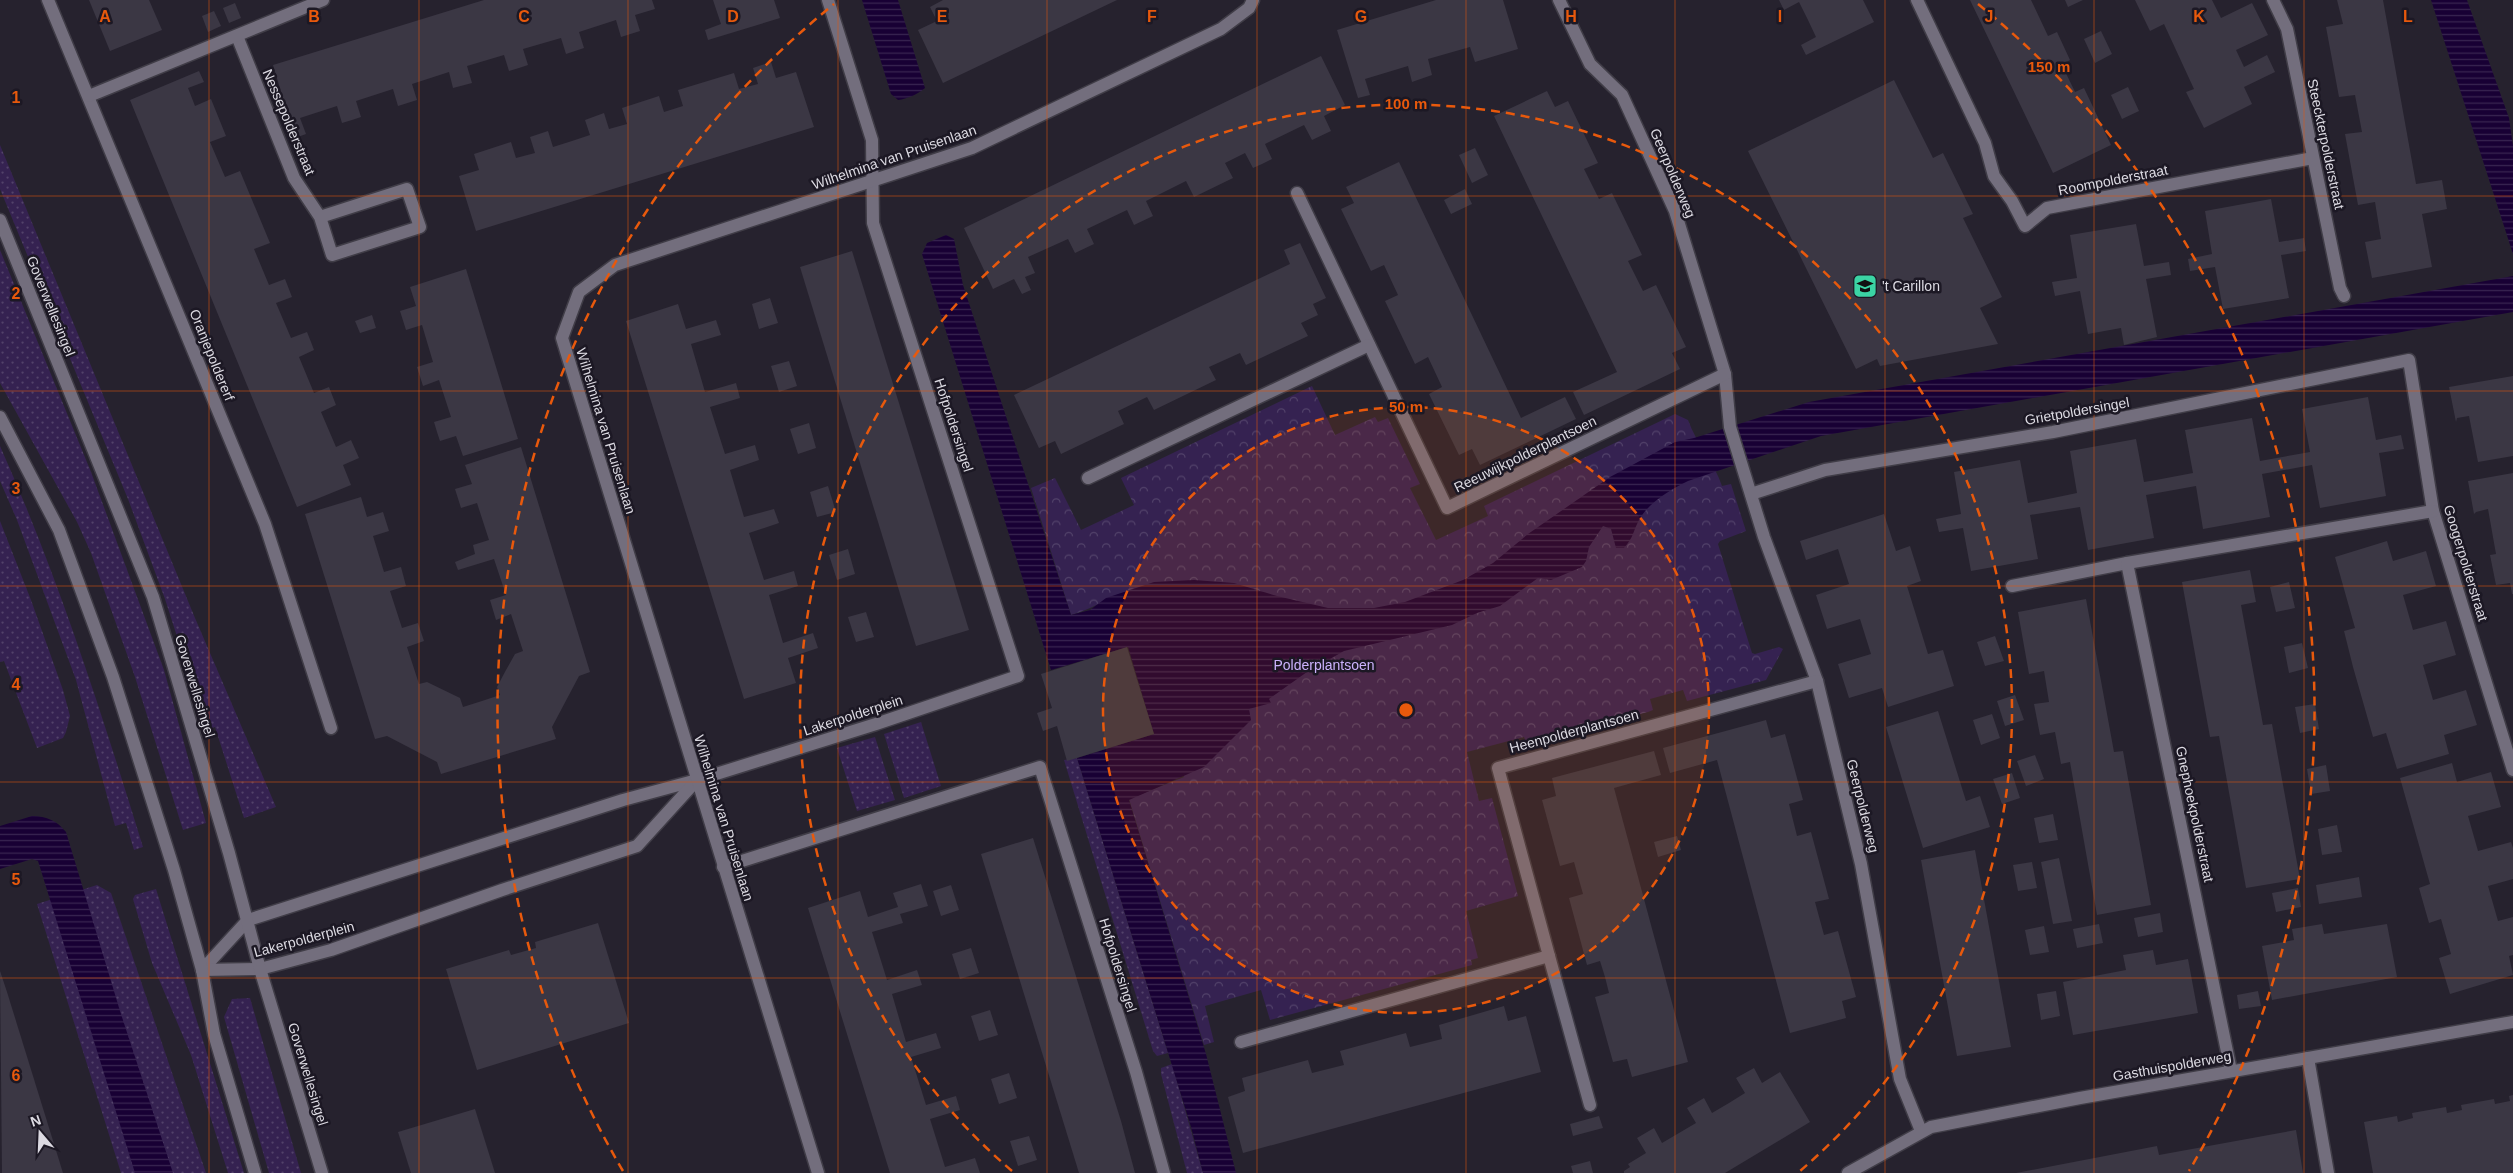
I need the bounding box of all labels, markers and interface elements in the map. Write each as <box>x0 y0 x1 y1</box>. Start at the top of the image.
text: A <box>99 8 111 25</box>
text: B <box>308 8 320 25</box>
text: C <box>518 8 530 25</box>
text: D <box>727 8 739 25</box>
text: E <box>937 8 948 25</box>
text: F <box>1147 8 1157 25</box>
text: G <box>1355 8 1367 25</box>
text: H <box>1565 8 1577 25</box>
text: I <box>1778 8 1782 25</box>
text: J <box>1985 8 1993 25</box>
text: K <box>2193 8 2205 25</box>
text: L <box>2403 8 2413 25</box>
text: 150 m <box>2028 58 2070 75</box>
street label: Nessepolderstraat <box>259 67 319 178</box>
street label: Steeckterpolderstraat <box>2304 77 2348 211</box>
text: 1 <box>12 89 21 106</box>
text: 100 m <box>1385 95 1427 112</box>
street label: Wilhelmina van Pruisenlaan <box>810 121 978 193</box>
street label: Geerpolderweg <box>1647 126 1699 220</box>
street label: Roompolderstraat <box>2057 162 2169 198</box>
street label: Goverwellesingel <box>24 254 78 358</box>
school or university icon: 't Carillon <box>1852 273 1878 299</box>
place label: 't Carillon <box>1882 278 1940 294</box>
text: 2 <box>12 285 21 302</box>
street label: Oranjepoldererf <box>186 307 238 403</box>
street label: Wilhelmina van Pruisenlaan <box>573 346 639 516</box>
street label: Hofpoldersingel <box>931 376 977 474</box>
street label: Grietpoldersingel <box>2023 394 2131 428</box>
text: 50 m <box>1389 398 1423 415</box>
street label: Reeuwijkpolderplantsoen <box>1451 413 1599 495</box>
text: 3 <box>12 480 21 497</box>
street label: Googerpolderstraat <box>2441 503 2491 623</box>
street label: Goverwellesingel <box>172 633 218 739</box>
park label: Polderplantsoen <box>1273 657 1375 673</box>
text: 4 <box>12 676 21 693</box>
street label: Lakerpolderplein <box>801 691 905 739</box>
centre of rings <box>1397 701 1415 719</box>
street label: Heenpolderplantsoen <box>1508 706 1640 756</box>
street label: Wilhelmina van Pruisenlaan <box>691 733 757 903</box>
street label: Gnephoekpolderstraat <box>2173 745 2217 884</box>
street label: Geerpolderweg <box>1844 758 1882 854</box>
text: 5 <box>12 871 21 888</box>
street label: Hofpoldersingel <box>1096 916 1140 1014</box>
street label: Lakerpolderplein <box>252 918 356 960</box>
street label: Goverwellesingel <box>285 1021 331 1127</box>
street label: Gasthuispolderweg <box>2112 1048 2232 1084</box>
text: 6 <box>12 1067 21 1084</box>
north arrow <box>15 1108 65 1158</box>
text: N <box>28 1111 43 1130</box>

